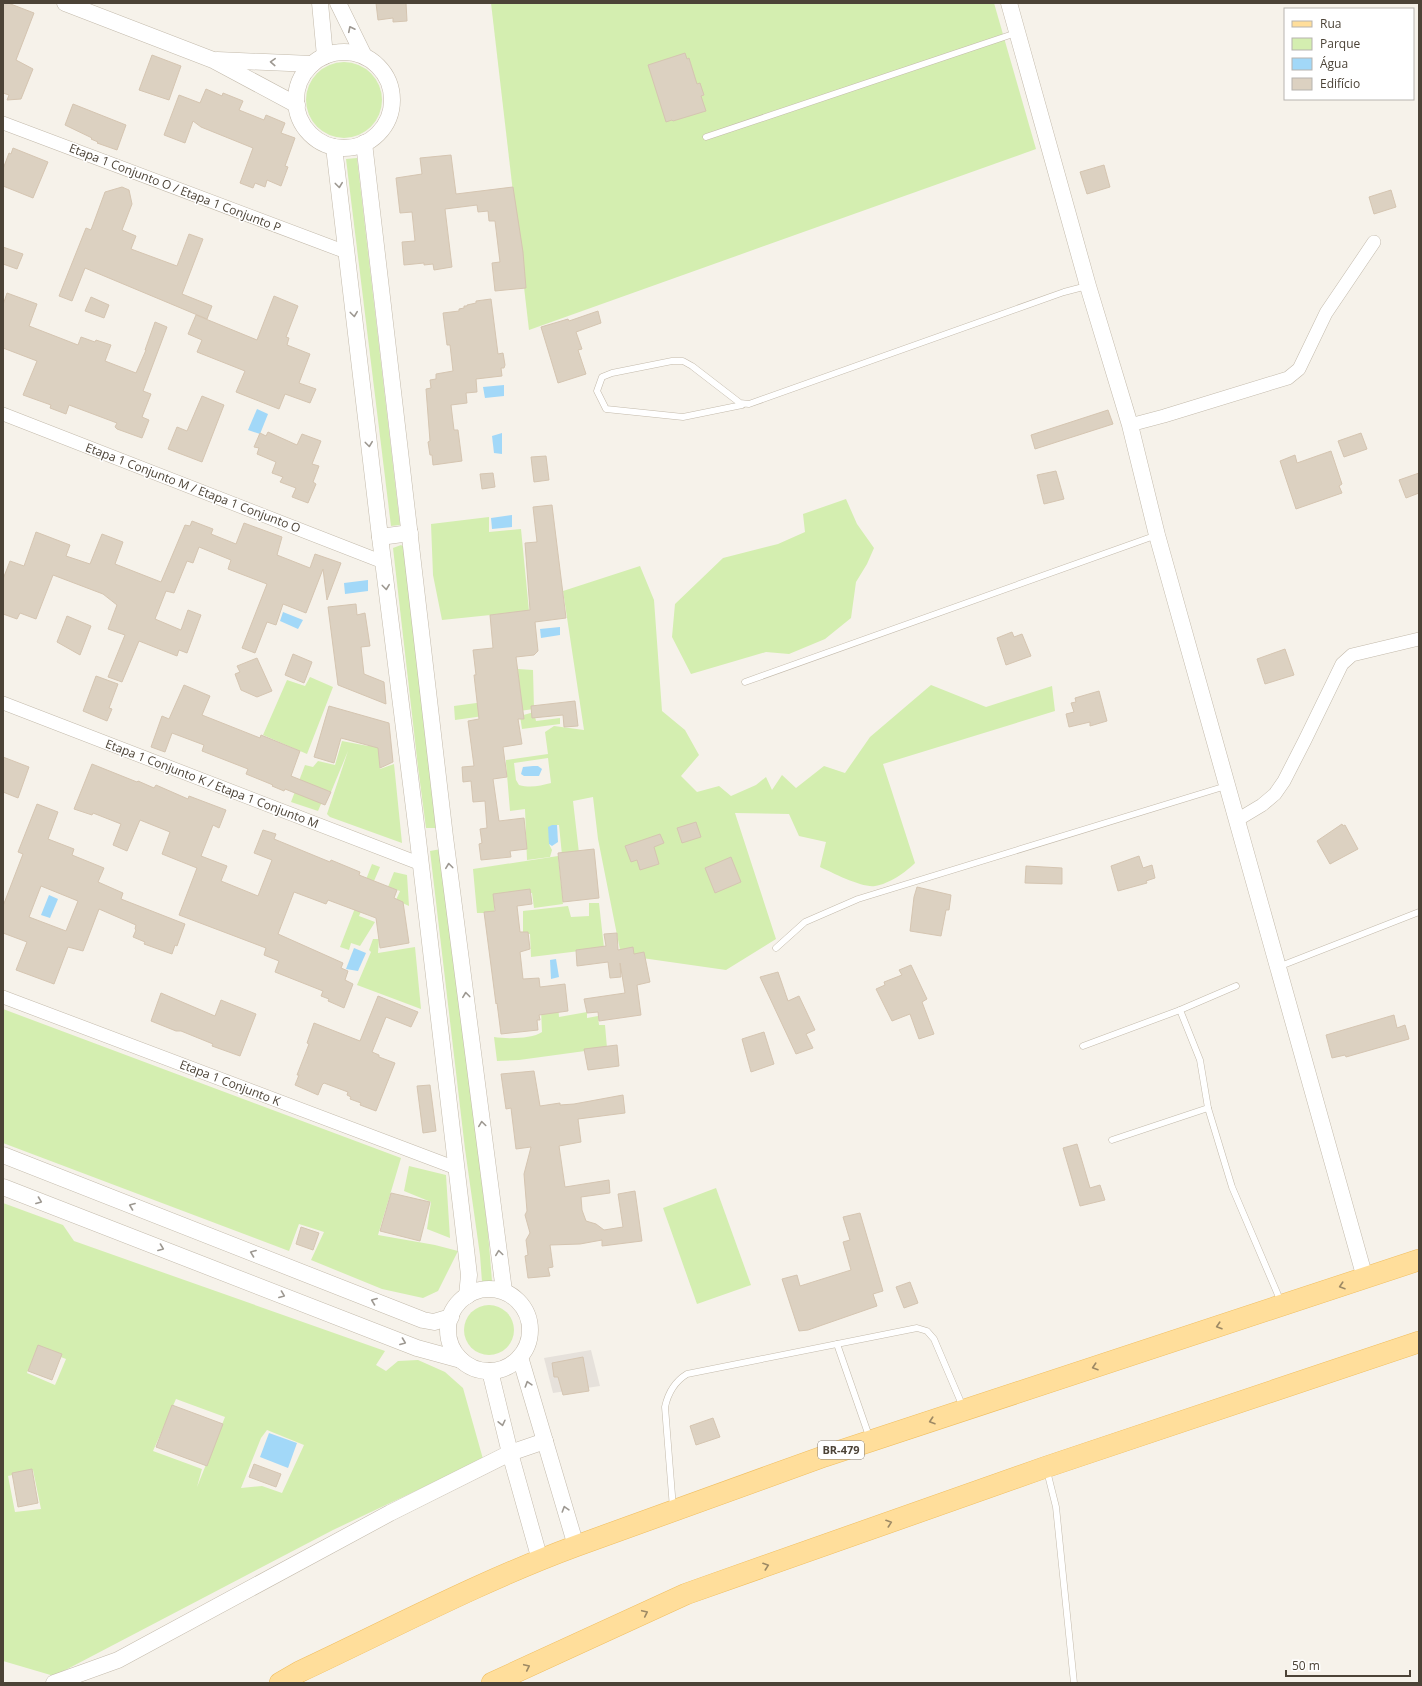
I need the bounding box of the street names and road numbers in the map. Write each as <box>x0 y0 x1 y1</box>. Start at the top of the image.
street label: Etapa 1 Conjunto O / Etapa 1 Conjunto P <box>67 139 284 236</box>
street label: Etapa 1 Conjunto M / Etapa 1 Conjunto O <box>83 439 303 537</box>
street label: Etapa 1 Conjunto K / Etapa 1 Conjunto M <box>103 735 321 832</box>
street label: Etapa 1 Conjunto K <box>177 1056 284 1110</box>
road number: BR-479 <box>818 1441 864 1459</box>

